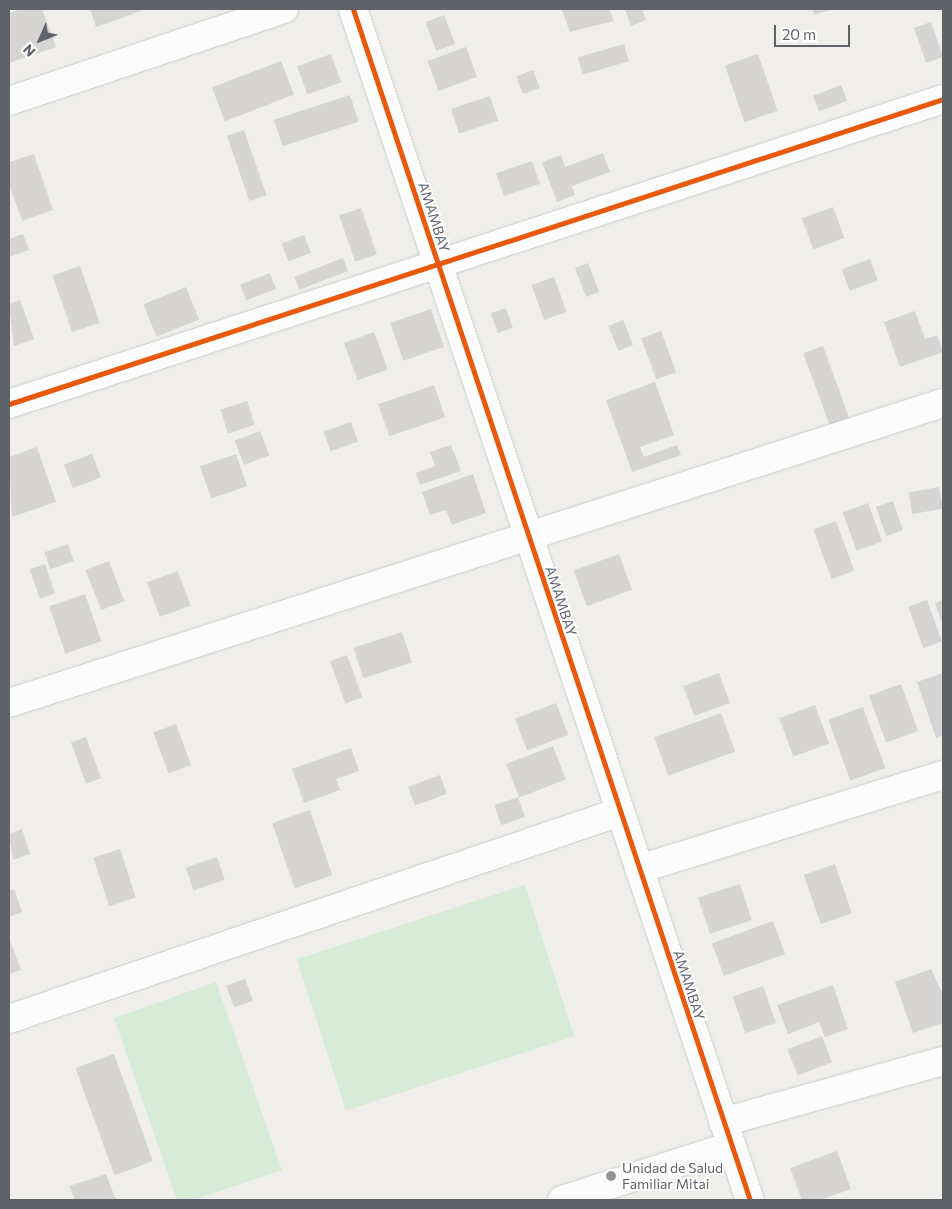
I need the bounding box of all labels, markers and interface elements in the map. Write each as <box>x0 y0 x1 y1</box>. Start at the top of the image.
north arrow <box>15 15 65 65</box>
scale bar <box>777 15 853 47</box>
text: 20 m <box>782 25 816 43</box>
text: N <box>19 41 39 60</box>
street label: AMAMBAY <box>415 180 453 254</box>
street label: AMAMBAY <box>542 564 580 638</box>
street label: AMAMBAY <box>670 948 708 1022</box>
place label: Unidad de Salud Familiar Mitai <box>622 1160 723 1192</box>
marker: Unidad de Salud Familiar Mitai <box>604 1169 618 1183</box>

